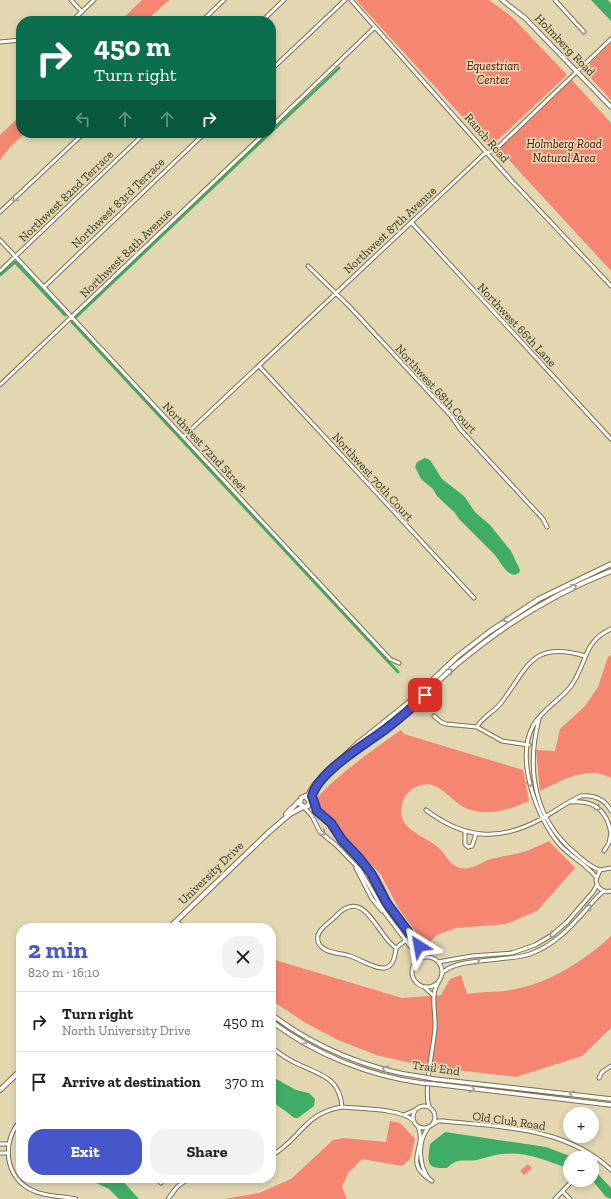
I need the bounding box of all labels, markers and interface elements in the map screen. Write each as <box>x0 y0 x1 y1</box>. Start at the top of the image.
street label: Holmberg Road <box>532 11 598 79</box>
text: 450 m <box>94 30 170 63</box>
icon: right <box>28 32 80 84</box>
park label: Equestrian Center <box>466 59 520 87</box>
text: Turn right <box>94 64 176 86</box>
icon: left <box>72 108 94 130</box>
icon: ahead <box>114 108 136 130</box>
icon: ahead <box>156 108 178 130</box>
icon: right <box>198 108 220 130</box>
street label: Ranch Road <box>462 110 512 166</box>
park label: Holmberg Road Natural Area <box>526 137 602 165</box>
street label: Northwest 82nd Terrace <box>16 147 116 245</box>
street label: Northwest 83rd Terrace <box>69 155 168 251</box>
street label: Northwest 87th Avenue <box>341 183 439 277</box>
one-way arrow <box>12 194 20 201</box>
street label: Northwest 84th Avenue <box>77 205 175 300</box>
street label: Northwest 66th Lane <box>475 280 560 370</box>
street label: Northwest 68th Court <box>392 342 480 437</box>
street label: Northwest 72nd Street <box>160 399 251 495</box>
street label: Northwest 70th Court <box>330 430 417 525</box>
one-way arrow <box>570 584 577 592</box>
one-way arrow <box>503 615 510 623</box>
one-way arrow <box>445 669 453 676</box>
pin <box>408 678 442 712</box>
icon: arrive <box>414 684 436 706</box>
one-way arrow <box>526 780 534 787</box>
one-way arrow <box>593 803 600 810</box>
one-way arrow <box>318 829 325 836</box>
street label: University Drive <box>176 838 247 908</box>
one-way arrow <box>584 904 591 911</box>
position arrow <box>398 925 440 967</box>
one-way arrow <box>550 930 557 937</box>
text: 2 min <box>28 935 88 964</box>
button: close <box>222 936 264 978</box>
one-way arrow <box>474 957 480 966</box>
text: 820 m · 16:10 <box>28 965 99 980</box>
text: Turn right <box>62 1005 133 1023</box>
icon: right <box>28 1011 50 1033</box>
text: 450 m <box>223 1013 264 1031</box>
text: North University Drive <box>62 1023 190 1038</box>
one-way arrow <box>300 1037 307 1044</box>
street label: Trail End <box>411 1058 461 1078</box>
one-way arrow <box>381 1066 388 1074</box>
icon: arrive <box>28 1071 50 1093</box>
text: Arrive at destination <box>62 1073 201 1091</box>
text: 370 m <box>225 1073 264 1091</box>
one-way arrow <box>469 1084 475 1093</box>
one-way arrow <box>569 1090 575 1099</box>
map controls <box>563 1107 599 1187</box>
button: + <box>563 1107 599 1143</box>
street label: Old Club Road <box>472 1109 547 1133</box>
button: Exit <box>28 1129 142 1175</box>
button: Share <box>150 1129 264 1175</box>
button: − <box>563 1151 599 1187</box>

